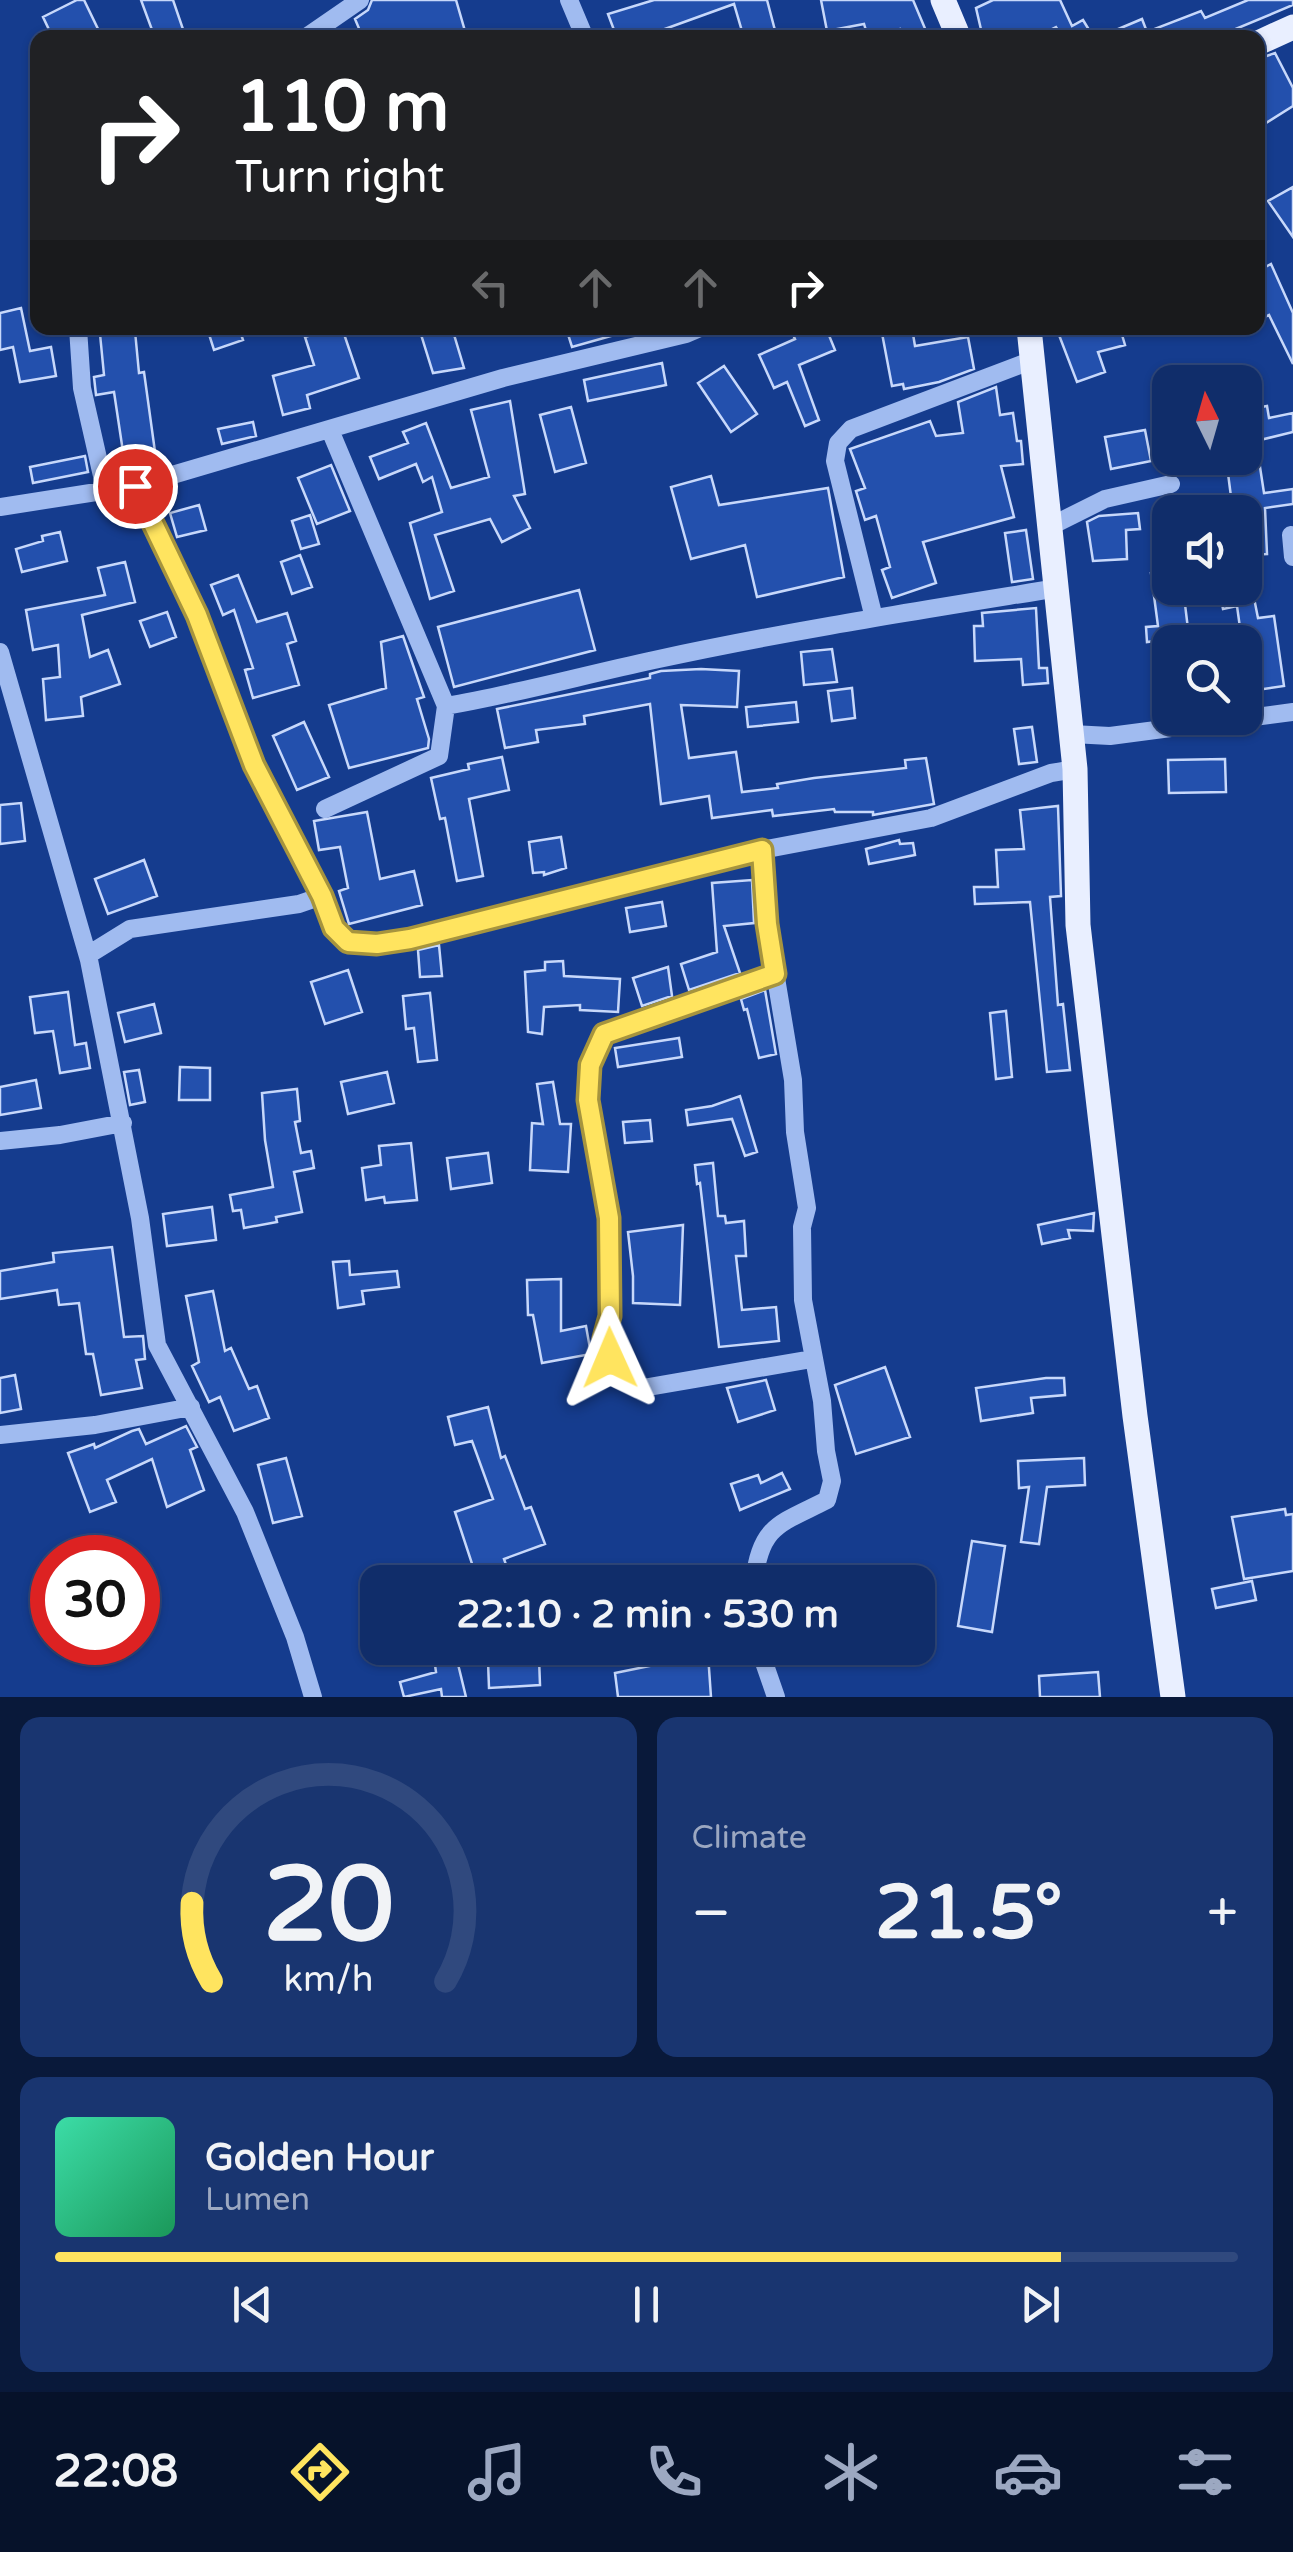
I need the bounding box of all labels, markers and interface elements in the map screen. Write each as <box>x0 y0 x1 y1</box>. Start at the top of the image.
text: 110 m <box>235 66 449 150</box>
icon: right <box>70 70 200 200</box>
text: Turn right <box>235 151 444 205</box>
icon: left <box>463 260 518 315</box>
icon: ahead <box>568 260 623 315</box>
icon: ahead <box>673 260 728 315</box>
icon: right <box>778 260 833 315</box>
north arrow <box>1152 365 1262 475</box>
map controls <box>1152 365 1262 735</box>
pin <box>93 444 178 529</box>
icon: arrive <box>108 459 163 514</box>
button: sound <box>1152 495 1262 605</box>
button: search <box>1152 625 1262 735</box>
position arrow <box>558 1306 662 1410</box>
speed limit sign: 30 <box>30 1535 160 1665</box>
text: 22:10 · 2 min · 530 m <box>456 1592 839 1638</box>
text: Climate <box>692 1819 807 1857</box>
text: 20 <box>263 1844 394 1969</box>
text: 21.5° <box>875 1868 1063 1958</box>
text: − <box>692 1881 731 1947</box>
text: + <box>1207 1881 1238 1947</box>
text: km/h <box>283 1958 373 2001</box>
text: Golden Hour <box>205 2135 434 2181</box>
text: Lumen <box>205 2181 310 2219</box>
icon: previous <box>225 2277 280 2332</box>
icon: pause <box>619 2277 674 2332</box>
icon: next <box>1013 2277 1068 2332</box>
icon: directions <box>285 2437 355 2507</box>
icon: music <box>462 2437 532 2507</box>
icon: phone <box>639 2437 709 2507</box>
icon: climate <box>816 2437 886 2507</box>
icon: car <box>993 2437 1063 2507</box>
icon: filters <box>1170 2437 1240 2507</box>
text: 22:08 <box>53 2445 178 2499</box>

